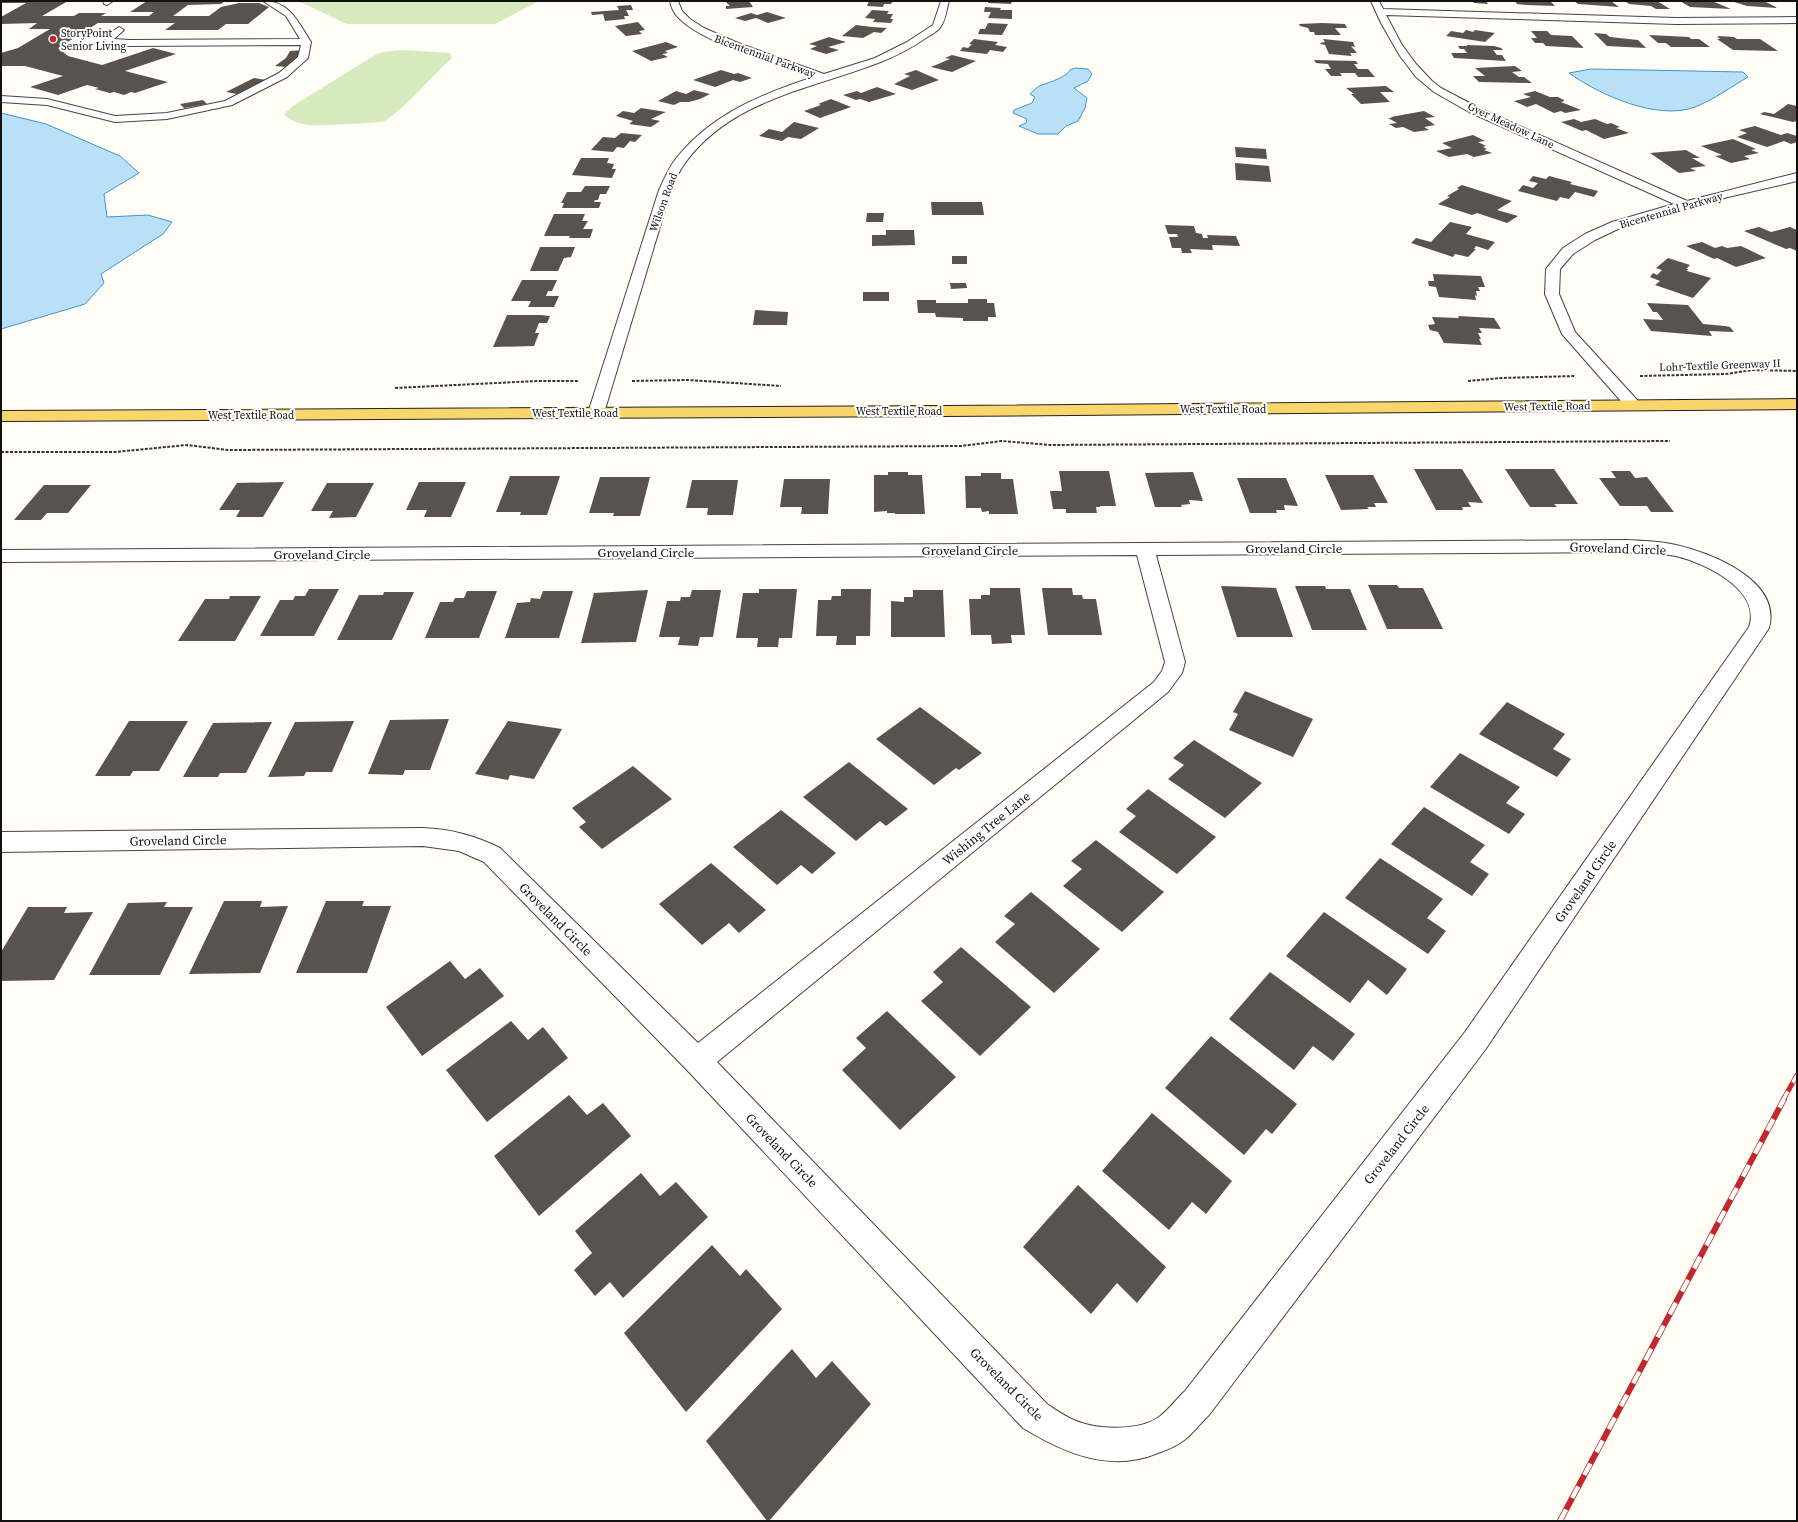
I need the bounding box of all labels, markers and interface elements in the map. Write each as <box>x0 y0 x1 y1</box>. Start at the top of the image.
place label: StoryPoint Senior Living <box>61 26 127 54</box>
street label: Bicentennial Parkway <box>712 31 818 82</box>
marker: StoryPoint Senior Living <box>48 34 58 44</box>
street label: Gyer Meadow Lane <box>1465 99 1557 152</box>
street label: Wilson Road <box>646 170 681 234</box>
street label: Bicentennial Parkway <box>1618 188 1725 232</box>
street label: Lohr-Textile Greenway II <box>1659 356 1781 375</box>
street label: West Textile Road <box>1504 398 1591 415</box>
street label: West Textile Road <box>1180 402 1267 417</box>
street label: West Textile Road <box>856 404 943 419</box>
street label: West Textile Road <box>532 406 619 421</box>
street label: West Textile Road <box>208 408 295 423</box>
street label: Groveland Circle <box>1569 538 1667 559</box>
street label: Groveland Circle <box>1246 540 1343 557</box>
street label: Groveland Circle <box>922 542 1019 559</box>
street label: Groveland Circle <box>598 544 695 561</box>
street label: Groveland Circle <box>274 546 371 563</box>
street label: Wishing Tree Lane <box>939 787 1034 869</box>
street label: Groveland Circle <box>129 831 227 850</box>
street label: Groveland Circle <box>1551 836 1620 926</box>
street label: Groveland Circle <box>515 879 596 960</box>
street label: Groveland Circle <box>1360 1101 1433 1188</box>
street label: Groveland Circle <box>742 1110 822 1191</box>
street label: Groveland Circle <box>966 1344 1047 1425</box>

